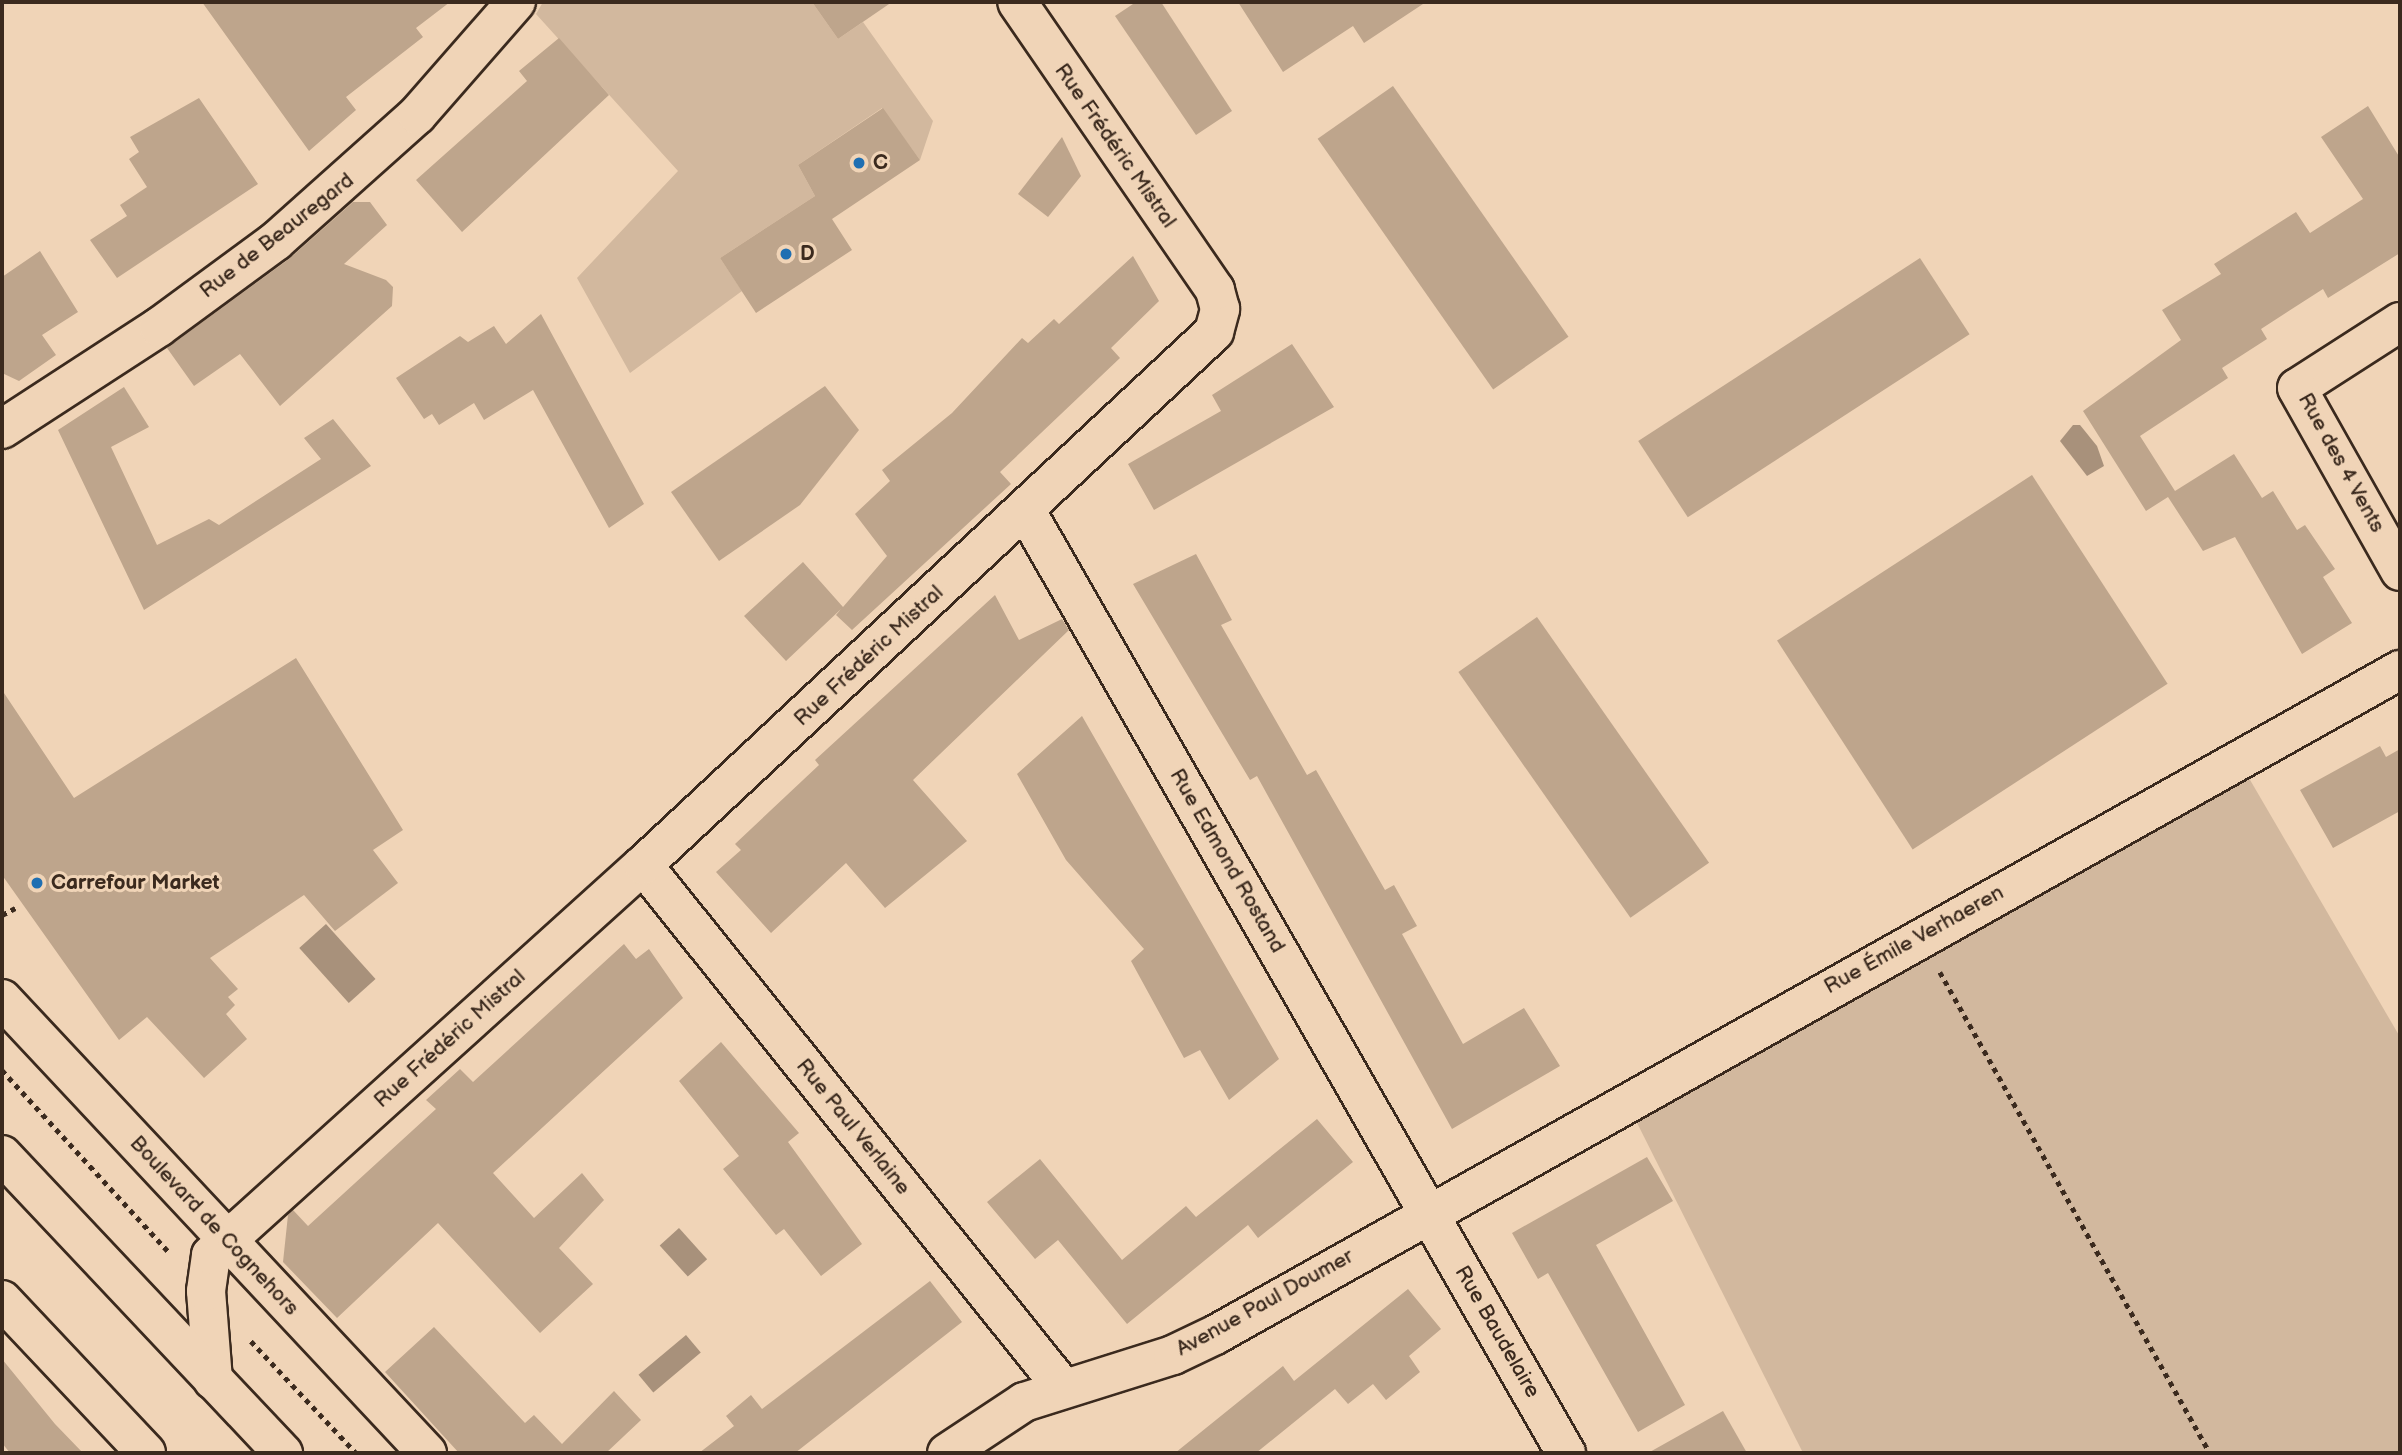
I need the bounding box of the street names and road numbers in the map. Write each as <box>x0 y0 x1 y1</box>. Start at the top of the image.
street label: Rue Frédéric Mistral <box>1049 59 1181 233</box>
street label: Rue de Beauregard <box>195 168 359 304</box>
street label: Rue des 4 Vents <box>2292 389 2390 537</box>
street label: Rue Frédéric Mistral <box>789 580 949 732</box>
street label: Rue Edmond Rostand <box>1164 765 1290 957</box>
street label: Rue Émile Verhaeren <box>1820 880 2008 1000</box>
street label: Rue Frédéric Mistral <box>369 964 531 1114</box>
street label: Rue Paul Verlaine <box>790 1054 916 1200</box>
street label: Boulevard de Cognehors <box>124 1131 304 1321</box>
street label: Avenue Paul Doumer <box>1172 1244 1358 1362</box>
street label: Rue Baudelaire <box>1449 1262 1545 1402</box>

